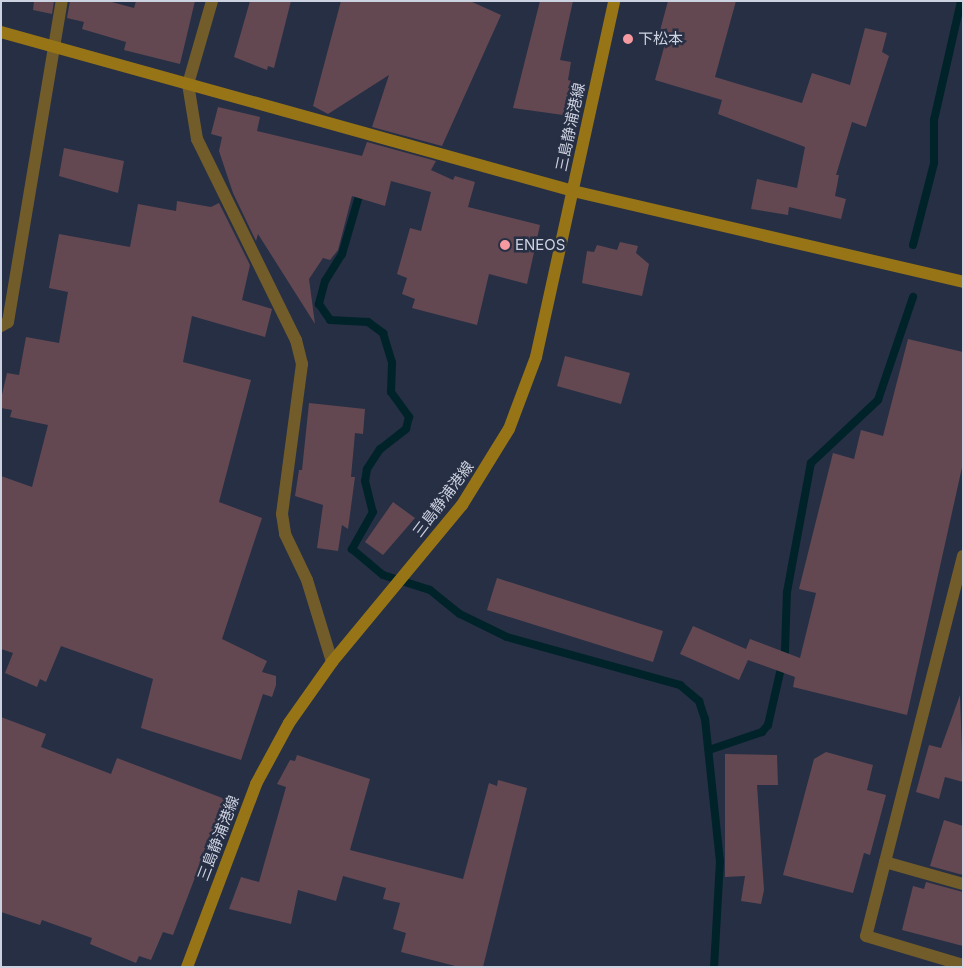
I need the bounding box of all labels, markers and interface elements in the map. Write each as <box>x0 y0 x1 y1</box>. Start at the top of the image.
place label: 下松本 <box>638 30 683 48</box>
marker: 下松本 <box>622 33 634 45</box>
street label: 三島静浦港線 <box>552 81 588 173</box>
place label: ENEOS <box>515 236 565 254</box>
marker: ENEOS <box>499 239 511 251</box>
street label: 三島静浦港線 <box>409 458 477 540</box>
street label: 三島静浦港線 <box>193 793 243 883</box>

